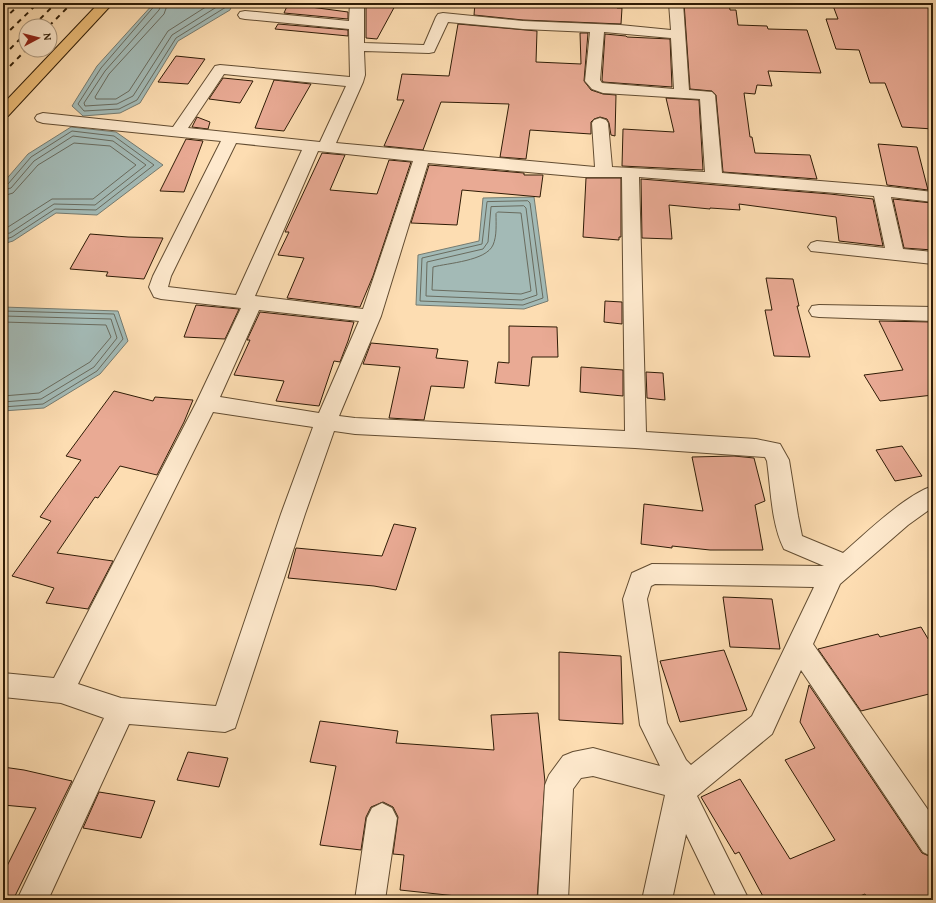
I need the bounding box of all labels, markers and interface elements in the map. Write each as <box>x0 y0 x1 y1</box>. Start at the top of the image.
north arrow <box>18 18 58 58</box>
text: N <box>40 32 56 42</box>

